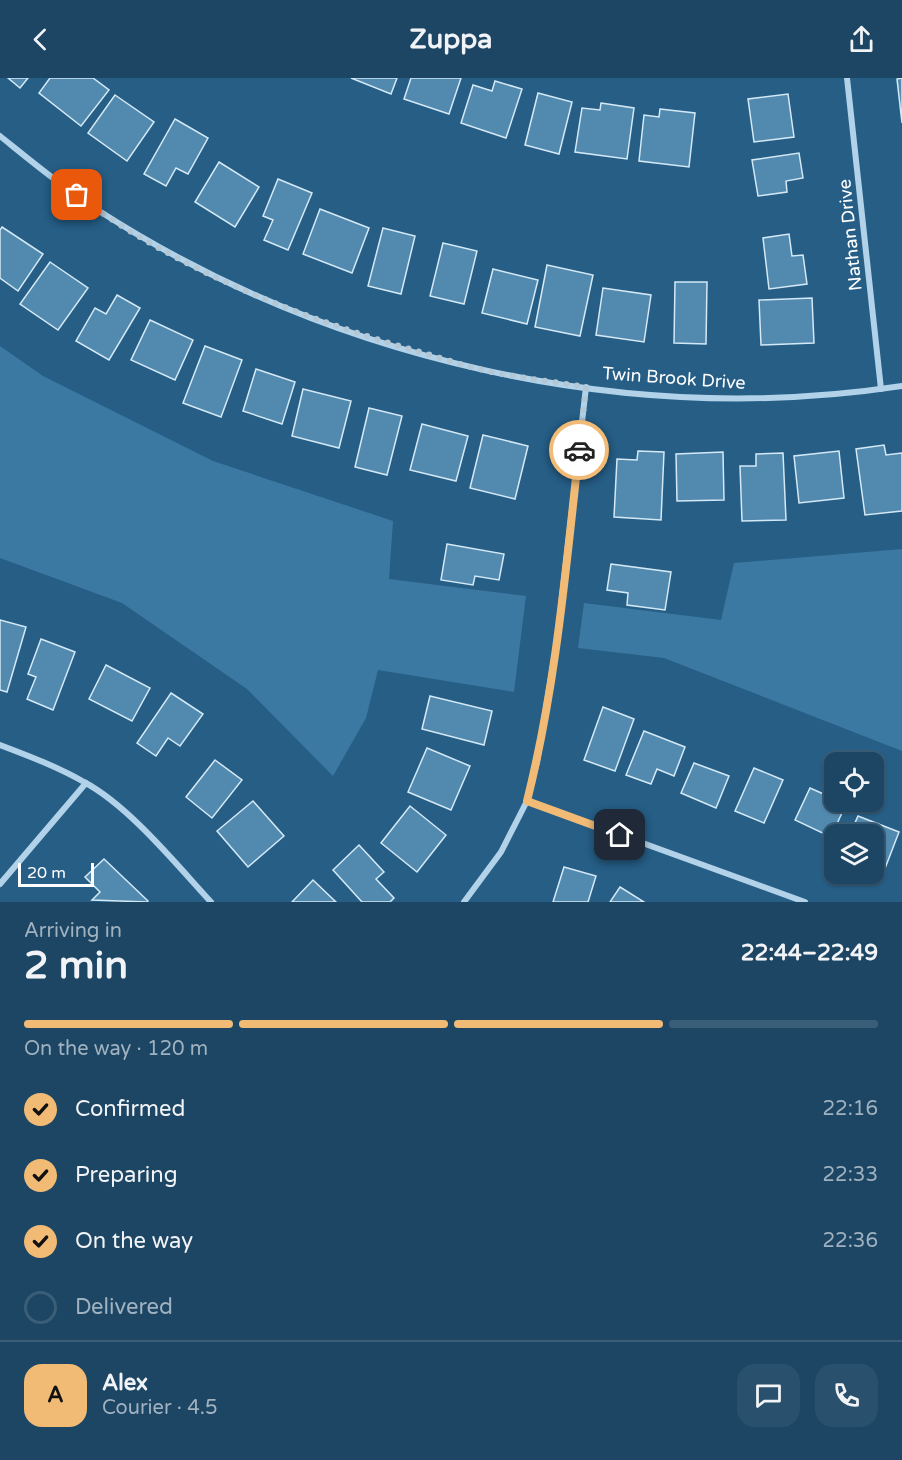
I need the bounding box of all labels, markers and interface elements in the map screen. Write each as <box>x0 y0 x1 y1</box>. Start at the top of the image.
icon: back <box>24 23 57 56</box>
text: Zuppa <box>410 23 492 56</box>
icon: share <box>845 23 878 56</box>
pin <box>51 169 102 220</box>
icon: bag <box>60 178 93 211</box>
street label: Nathan Drive <box>833 178 867 292</box>
street label: Twin Brook Drive <box>602 362 746 394</box>
courier <box>549 420 609 480</box>
icon: car <box>563 434 596 467</box>
map controls <box>824 752 884 884</box>
button: locate <box>824 752 884 812</box>
pin <box>594 809 645 860</box>
icon: home <box>603 818 636 851</box>
button: layers <box>824 824 884 884</box>
scale bar <box>18 860 94 888</box>
text: 20 m <box>27 863 66 883</box>
text: Arriving in <box>24 919 122 943</box>
text: 22:44–22:49 <box>741 940 878 966</box>
text: 2 min <box>24 942 128 989</box>
text: On the way · 120 m <box>24 1037 208 1061</box>
icon: check <box>24 1093 57 1126</box>
text: Confirmed <box>75 1096 185 1122</box>
text: 22:16 <box>823 1097 878 1121</box>
icon: check <box>24 1159 57 1192</box>
text: Preparing <box>75 1162 178 1188</box>
text: 22:33 <box>823 1163 878 1187</box>
icon: check <box>24 1225 57 1258</box>
text: On the way <box>75 1228 193 1254</box>
text: 22:36 <box>823 1229 878 1253</box>
text: Delivered <box>75 1294 173 1320</box>
button: chat <box>737 1364 800 1427</box>
button: phone <box>815 1364 878 1427</box>
text: Alex <box>102 1370 148 1396</box>
text: A <box>47 1382 64 1408</box>
text: Courier · 4.5 <box>102 1396 217 1420</box>

